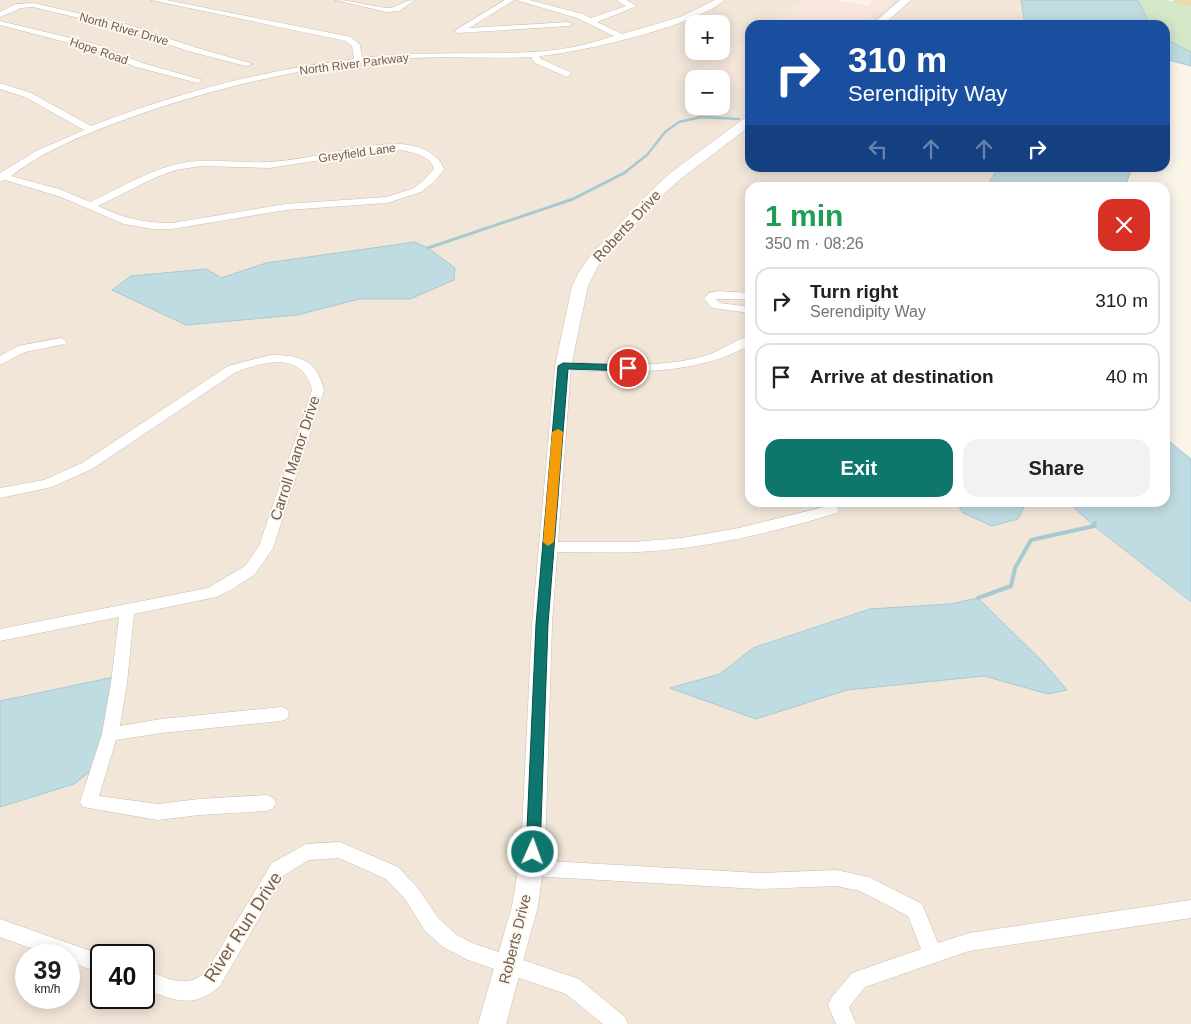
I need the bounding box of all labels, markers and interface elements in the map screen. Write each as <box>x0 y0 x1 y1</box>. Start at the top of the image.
street label: North River Drive <box>78 10 170 49</box>
map controls <box>685 15 730 115</box>
button: + <box>685 15 730 60</box>
street label: Hope Road <box>68 34 130 68</box>
icon: right <box>765 40 830 105</box>
text: 310 m <box>848 40 947 79</box>
street label: North River Parkway <box>299 50 409 78</box>
button: − <box>685 70 730 115</box>
text: Serendipity Way <box>848 81 1007 106</box>
icon: left <box>864 135 892 163</box>
icon: ahead <box>917 135 945 163</box>
icon: ahead <box>970 135 998 163</box>
icon: right <box>1023 135 1051 163</box>
street label: Greyfield Lane <box>317 141 397 165</box>
street label: Roberts Drive <box>589 186 664 265</box>
text: 1 min <box>765 199 843 232</box>
button: close <box>1098 199 1150 251</box>
text: 350 m · 08:26 <box>765 235 864 252</box>
text: Turn right <box>810 281 898 302</box>
icon: right <box>767 287 795 315</box>
text: 310 m <box>1095 290 1148 311</box>
text: Serendipity Way <box>810 303 926 320</box>
pin <box>607 347 649 389</box>
icon: arrive <box>614 354 642 382</box>
icon: arrive <box>767 363 795 391</box>
text: Arrive at destination <box>810 366 994 387</box>
text: 40 m <box>1106 366 1148 387</box>
street label: Carroll Manor Drive <box>266 393 323 522</box>
button: Exit <box>765 439 953 497</box>
button: Share <box>963 439 1150 497</box>
position arrow <box>506 825 558 877</box>
street label: River Run Drive <box>200 868 286 986</box>
street label: Roberts Drive <box>495 892 534 985</box>
speed limit sign: 40 <box>90 944 155 1009</box>
text: 39 <box>34 956 61 984</box>
text: km/h <box>34 982 61 996</box>

